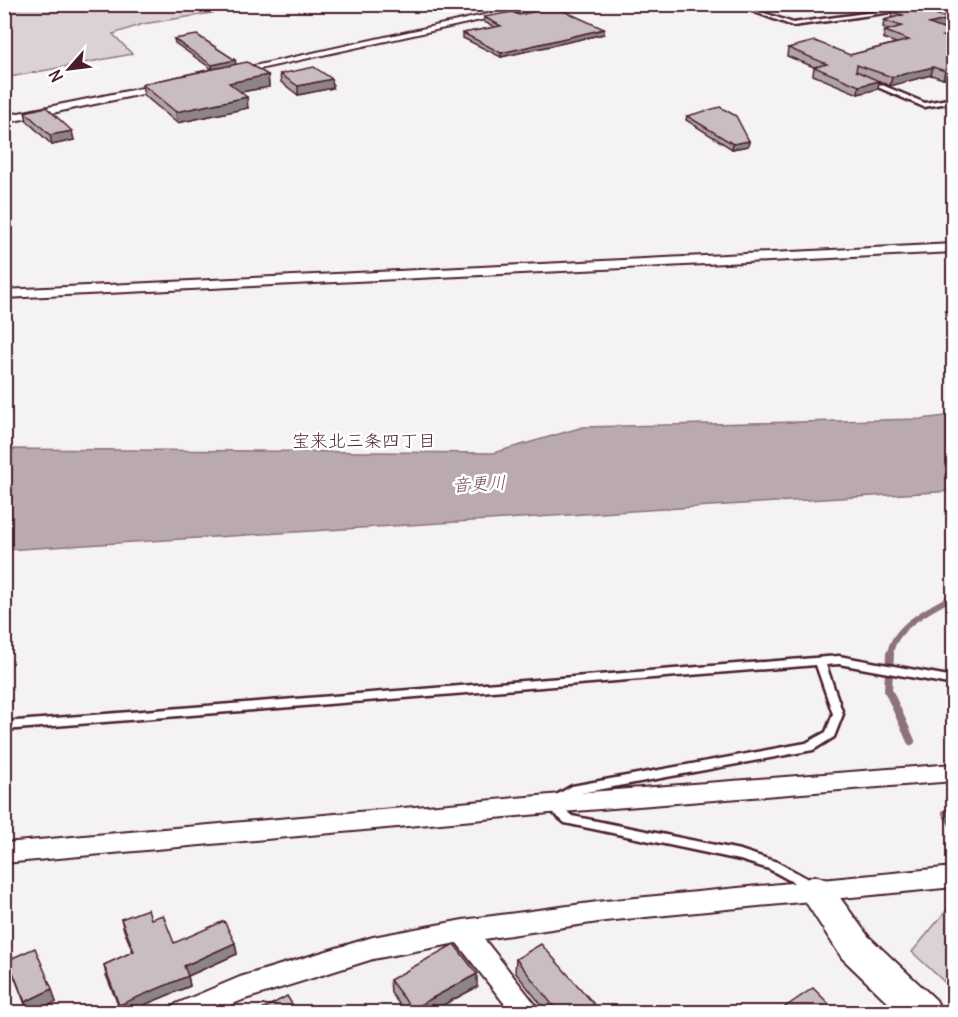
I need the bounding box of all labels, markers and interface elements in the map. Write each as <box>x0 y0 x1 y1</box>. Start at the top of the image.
north arrow <box>39 39 99 99</box>
text: N <box>44 66 67 86</box>
district label: 宝来北三条四丁目 <box>292 429 436 452</box>
water label: 音更川 <box>451 471 507 496</box>

